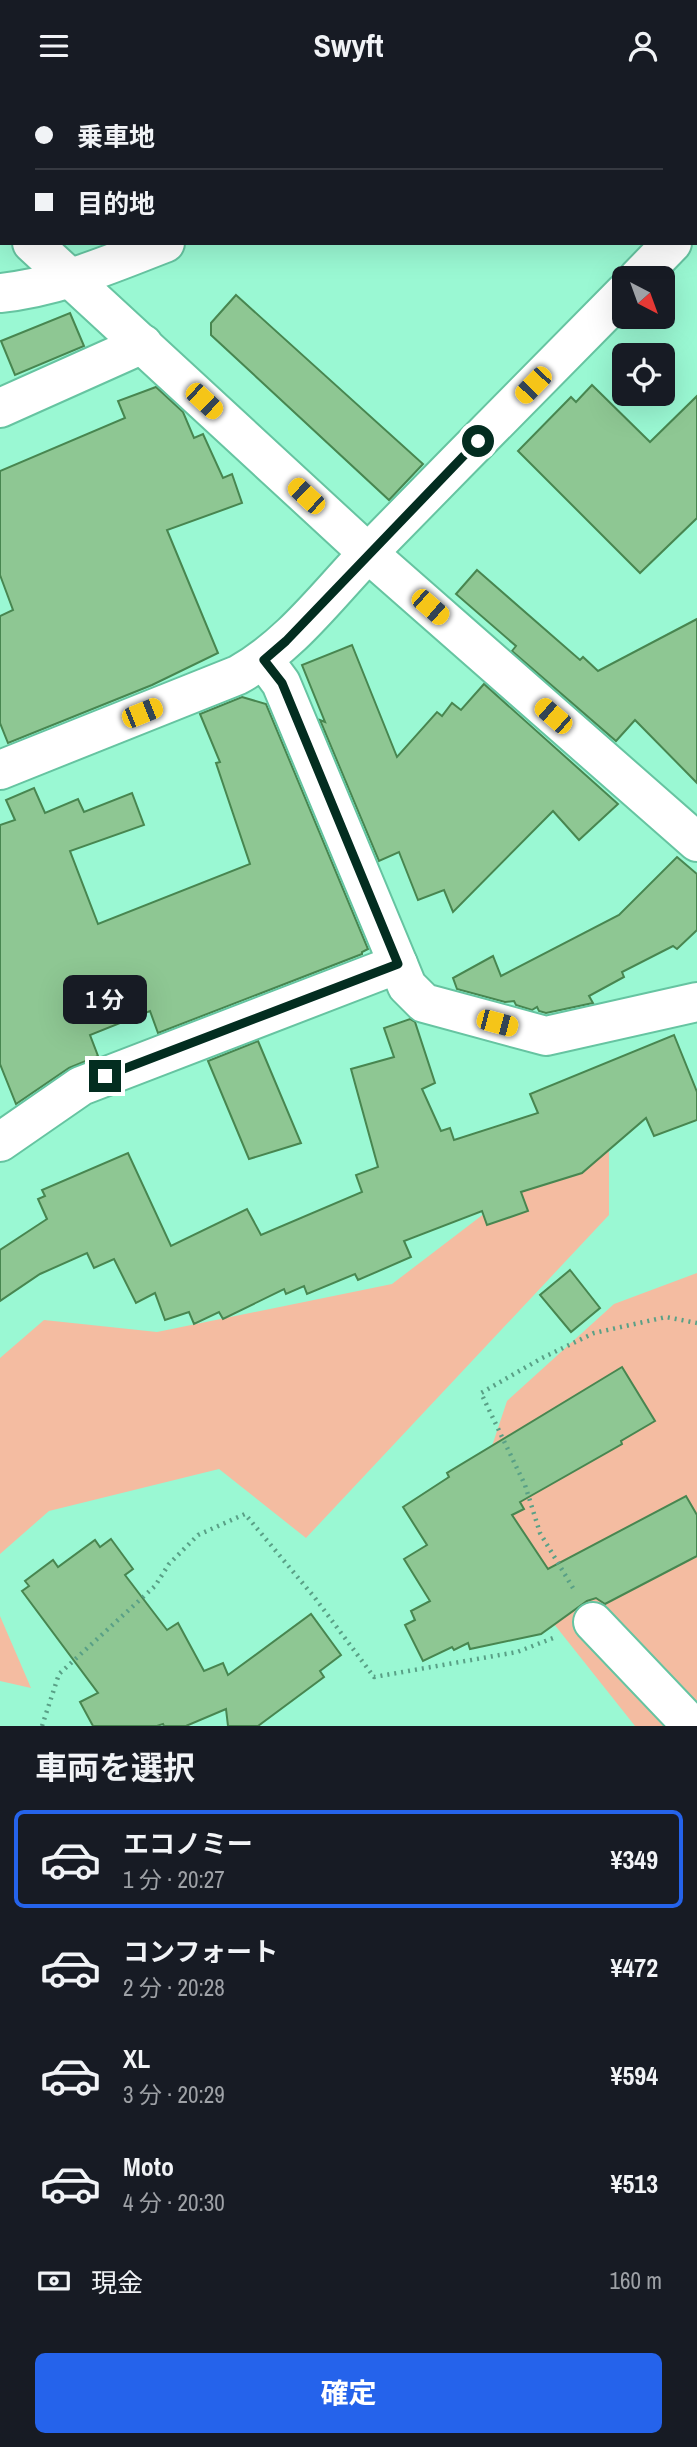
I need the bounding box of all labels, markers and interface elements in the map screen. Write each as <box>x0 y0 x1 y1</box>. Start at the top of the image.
text: Swyft <box>314 24 383 67</box>
icon: menu <box>35 27 73 65</box>
icon: person <box>624 27 662 65</box>
text: 乗車地 <box>77 119 155 154</box>
text: 目的地 <box>77 186 155 221</box>
north arrow <box>612 266 676 329</box>
map controls <box>612 266 675 406</box>
button: locate <box>612 343 675 406</box>
car <box>511 363 556 407</box>
car <box>182 379 227 423</box>
route start <box>462 425 494 457</box>
car <box>284 474 329 518</box>
car <box>408 585 453 629</box>
car <box>531 694 576 738</box>
car <box>119 695 166 731</box>
callout: 1 分 <box>63 975 147 1023</box>
text: 1 分 <box>86 984 124 1015</box>
car <box>474 1007 521 1039</box>
route end <box>89 1060 121 1092</box>
text: 車両を選択 <box>35 1746 195 1789</box>
text: エコノミー <box>123 1826 253 1861</box>
icon: car <box>39 1828 102 1891</box>
text: ¥349 <box>611 1842 658 1877</box>
text: 1 分 · 20:27 <box>123 1864 225 1895</box>
text: コンフォート <box>123 1934 278 1969</box>
icon: car <box>39 1936 102 1999</box>
text: ¥472 <box>611 1950 658 1985</box>
text: 2 分 · 20:28 <box>123 1972 225 2003</box>
text: XL <box>123 2041 150 2076</box>
icon: car <box>39 2044 102 2107</box>
text: ¥594 <box>611 2058 658 2093</box>
text: 3 分 · 20:29 <box>123 2079 225 2110</box>
text: Moto <box>123 2149 174 2184</box>
icon: car <box>39 2152 102 2215</box>
text: ¥513 <box>611 2166 658 2201</box>
text: 4 分 · 20:30 <box>123 2187 225 2218</box>
icon: cash <box>35 2262 73 2300</box>
text: 現金 <box>91 2265 143 2300</box>
text: 160 m <box>610 2265 662 2296</box>
button: 確定 <box>35 2353 662 2433</box>

